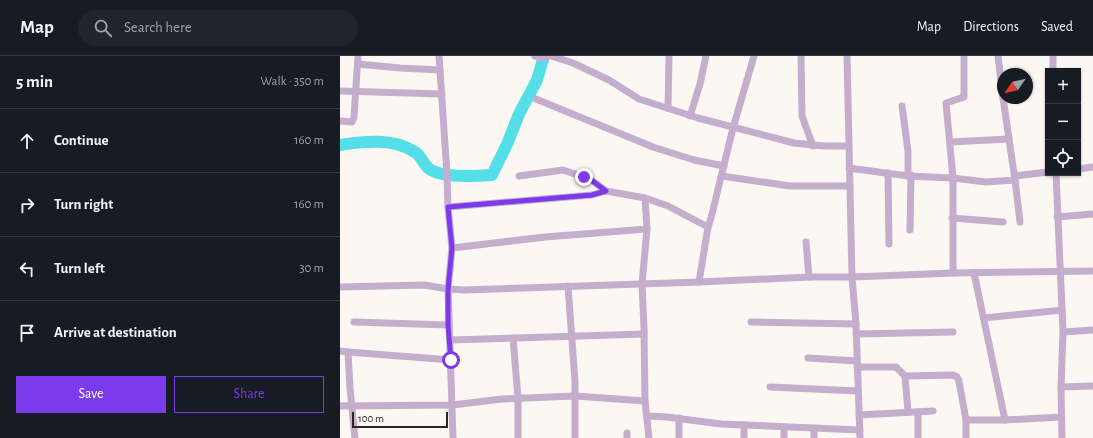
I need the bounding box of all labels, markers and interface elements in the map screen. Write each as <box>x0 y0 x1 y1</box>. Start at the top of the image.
search box <box>78 10 358 46</box>
icon: search <box>92 17 114 39</box>
text: Map <box>20 18 54 37</box>
text: Search here <box>124 20 192 35</box>
text: Map <box>917 20 941 34</box>
text: Directions <box>963 20 1019 34</box>
text: Saved <box>1041 20 1073 34</box>
north arrow <box>997 68 1033 104</box>
map controls <box>1045 68 1081 176</box>
button: + <box>1045 68 1081 104</box>
text: 5 min <box>16 73 53 90</box>
text: Walk · 350 m <box>260 75 324 88</box>
button: − <box>1045 104 1081 140</box>
icon: ahead <box>16 130 38 152</box>
text: Continue <box>54 133 109 148</box>
text: 160 m <box>294 134 324 147</box>
button: locate <box>1045 140 1081 176</box>
route end <box>575 168 593 186</box>
icon: right <box>16 194 38 216</box>
text: Turn right <box>54 197 113 212</box>
text: 160 m <box>294 198 324 211</box>
icon: left <box>16 258 38 280</box>
text: Turn left <box>54 261 105 276</box>
text: 30 m <box>299 262 324 275</box>
icon: arrive <box>16 322 38 344</box>
text: Arrive at destination <box>54 325 177 340</box>
route start <box>442 351 460 369</box>
button: Save <box>16 376 166 413</box>
button: Share <box>174 376 324 413</box>
scale bar <box>352 410 448 429</box>
text: 100 m <box>358 413 384 424</box>

